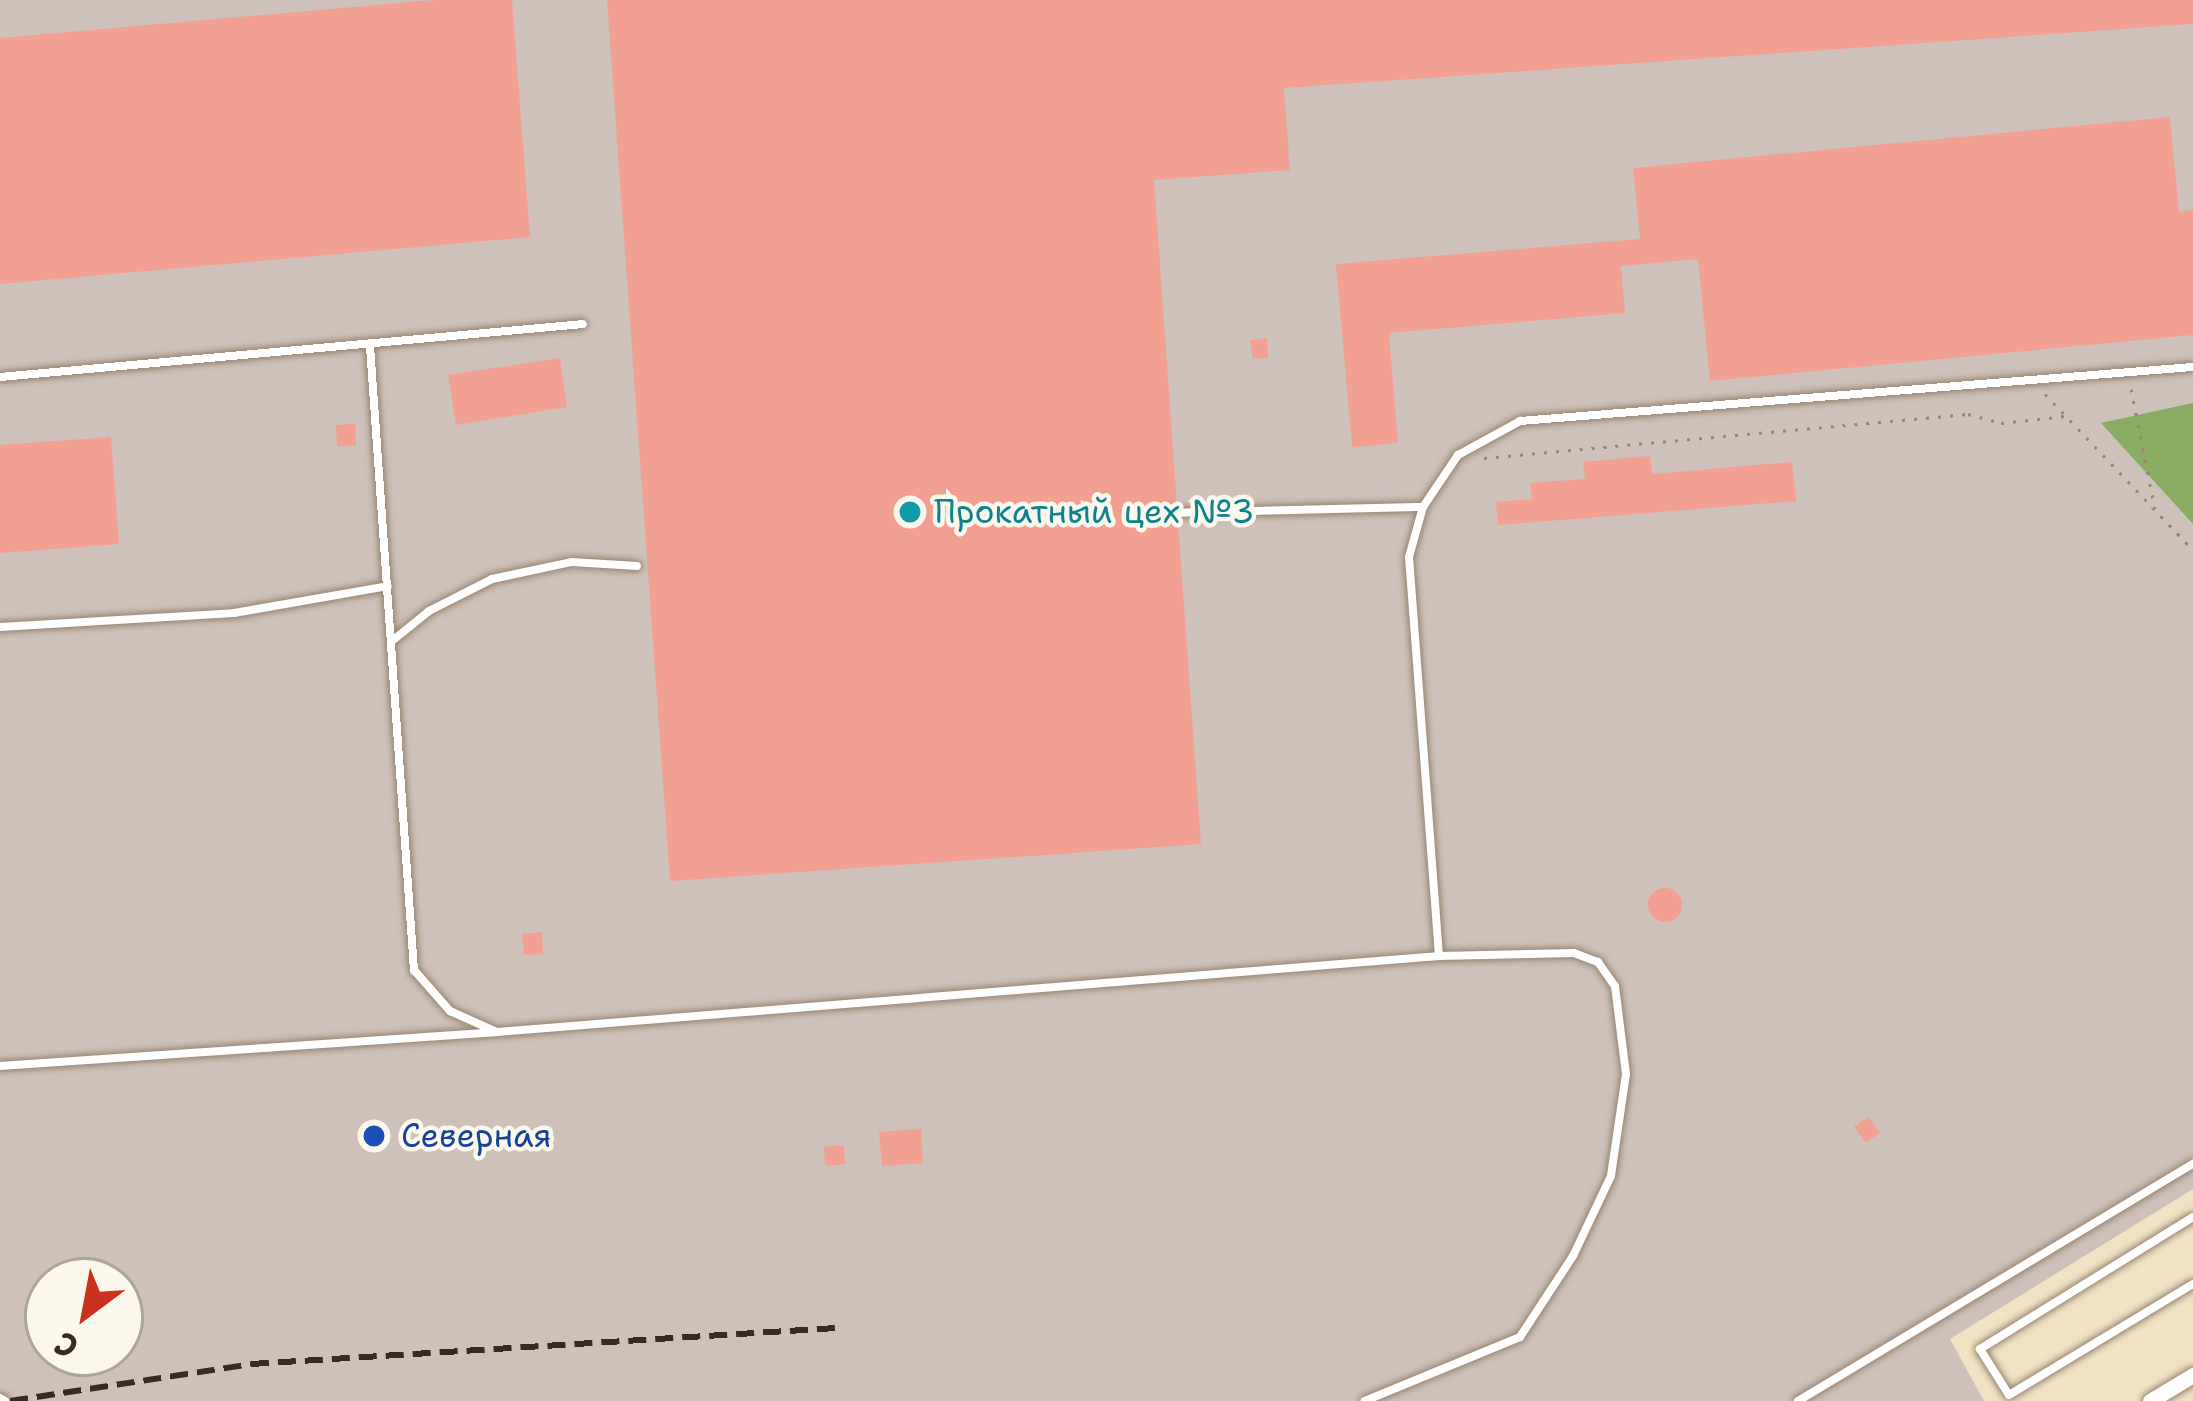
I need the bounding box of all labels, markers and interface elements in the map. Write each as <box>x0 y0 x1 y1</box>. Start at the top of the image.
place label: Прокатный цех №3 <box>934 492 1254 532</box>
marker: Прокатный цех №3 <box>897 499 923 525</box>
place label: Северная <box>401 1116 552 1156</box>
marker: Северная <box>358 1120 390 1152</box>
north arrow <box>24 1257 144 1377</box>
text: С <box>46 1321 87 1370</box>

